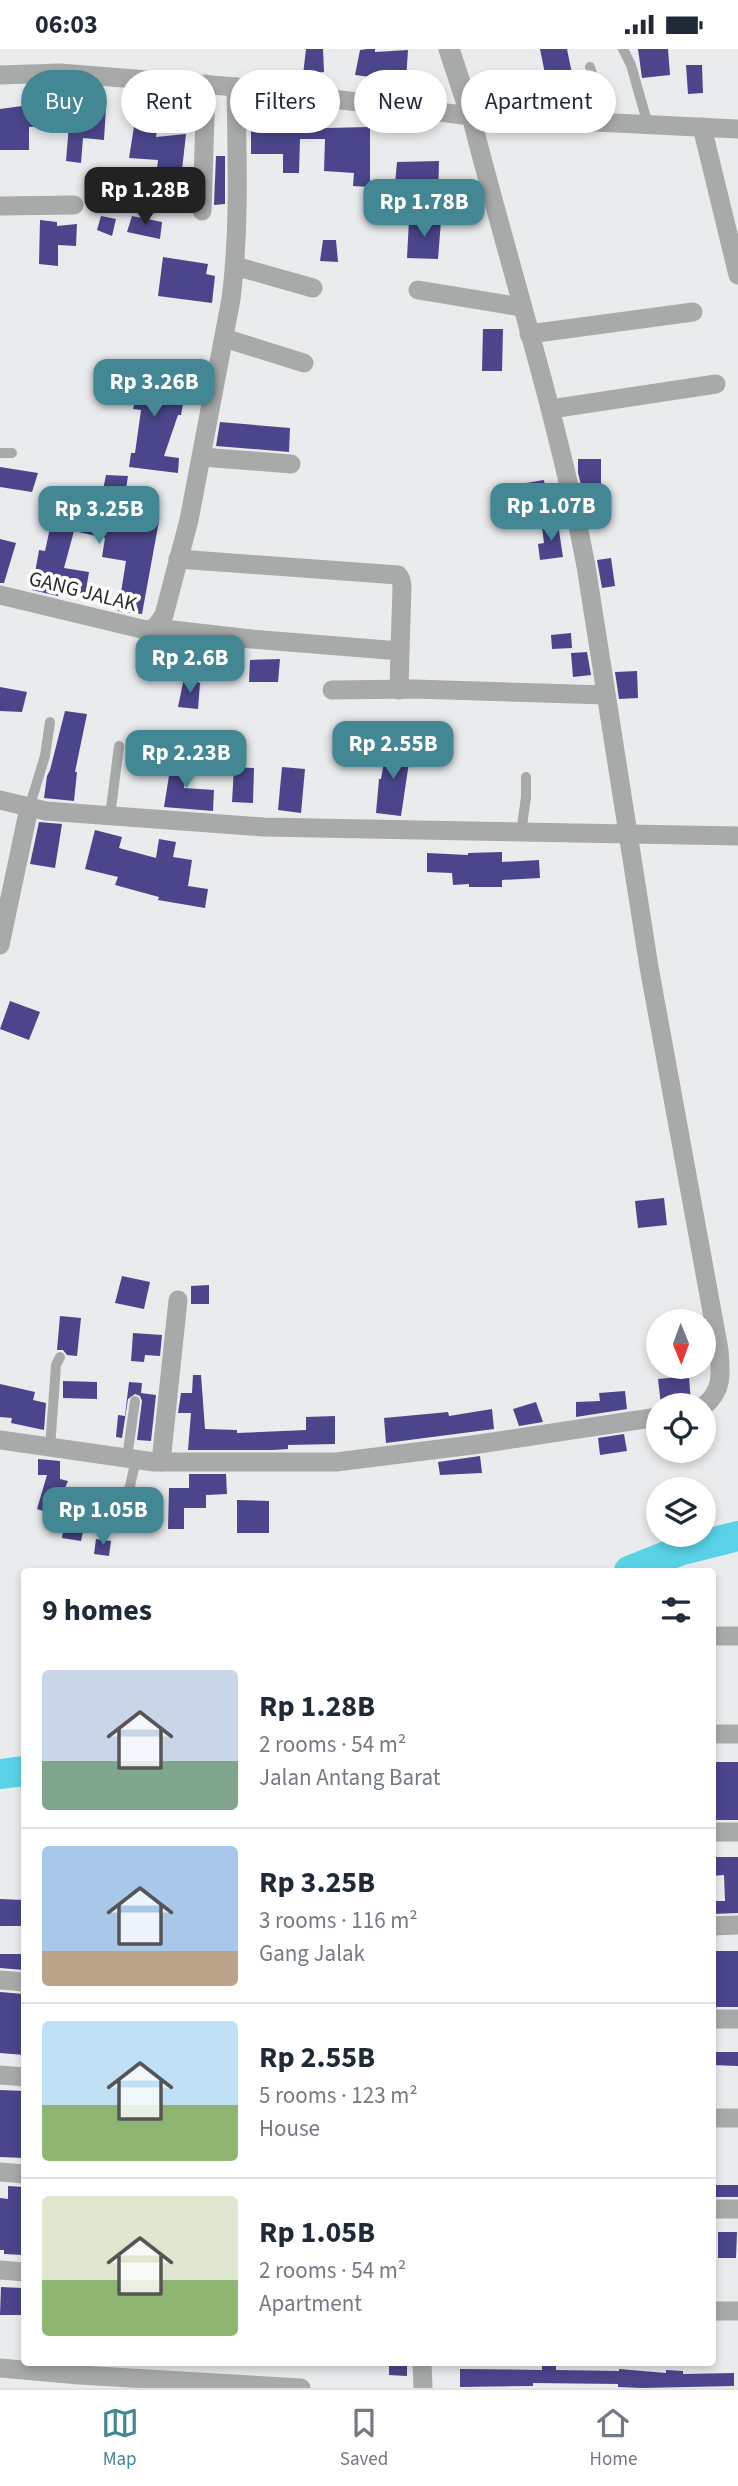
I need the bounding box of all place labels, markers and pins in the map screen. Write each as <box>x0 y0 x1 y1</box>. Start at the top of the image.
pin: Rp 1.28B <box>73 167 217 227</box>
pin: Rp 1.78B <box>352 179 496 239</box>
pin: Rp 3.26B <box>82 359 226 419</box>
pin: Rp 1.07B <box>479 483 623 543</box>
pin: Rp 3.25B <box>27 487 171 546</box>
pin: Rp 2.6B <box>125 635 255 695</box>
pin: Rp 2.55B <box>321 721 465 781</box>
pin: Rp 2.23B <box>114 731 258 790</box>
pin: Rp 1.05B <box>31 1487 175 1547</box>

